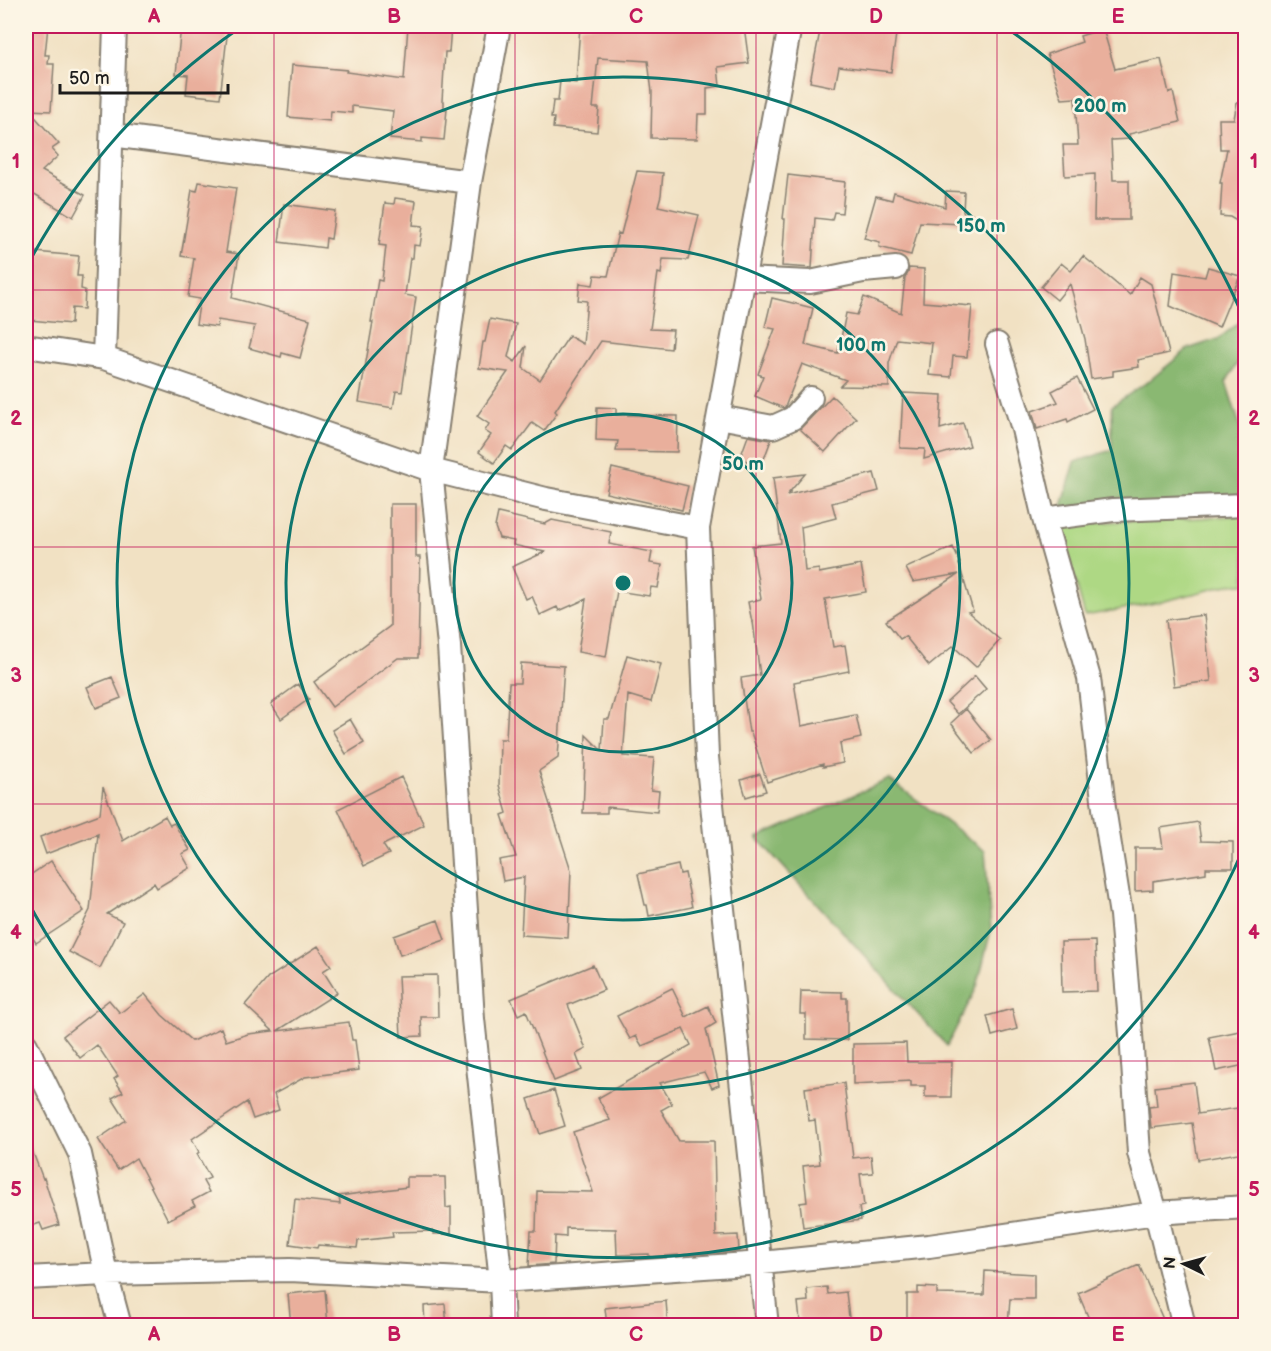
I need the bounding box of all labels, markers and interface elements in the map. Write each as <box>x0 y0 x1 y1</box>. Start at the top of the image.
text: A <box>147 5 161 29</box>
text: B <box>387 5 401 29</box>
text: C <box>629 5 643 29</box>
text: D <box>869 5 883 29</box>
text: E <box>1112 5 1125 29</box>
scale bar <box>60 57 228 95</box>
text: 50 m <box>69 68 110 89</box>
text: 200 m <box>1073 96 1127 117</box>
text: 1 <box>12 150 20 174</box>
text: 1 <box>1250 150 1258 174</box>
text: 150 m <box>956 216 1006 237</box>
text: 100 m <box>836 335 886 356</box>
text: 2 <box>10 407 22 431</box>
text: 2 <box>1248 407 1260 431</box>
text: 50 m <box>722 454 764 475</box>
centre of rings <box>613 573 633 593</box>
text: 3 <box>10 664 22 688</box>
text: 3 <box>1248 664 1260 688</box>
text: 4 <box>10 921 22 945</box>
text: 4 <box>1248 921 1260 945</box>
text: 5 <box>10 1178 22 1202</box>
text: 5 <box>1248 1178 1260 1202</box>
north arrow <box>1154 1234 1214 1294</box>
text: N <box>1161 1256 1181 1270</box>
text: A <box>147 1323 161 1347</box>
text: B <box>387 1323 401 1347</box>
text: C <box>629 1323 643 1347</box>
text: D <box>869 1323 883 1347</box>
text: E <box>1112 1323 1125 1347</box>

